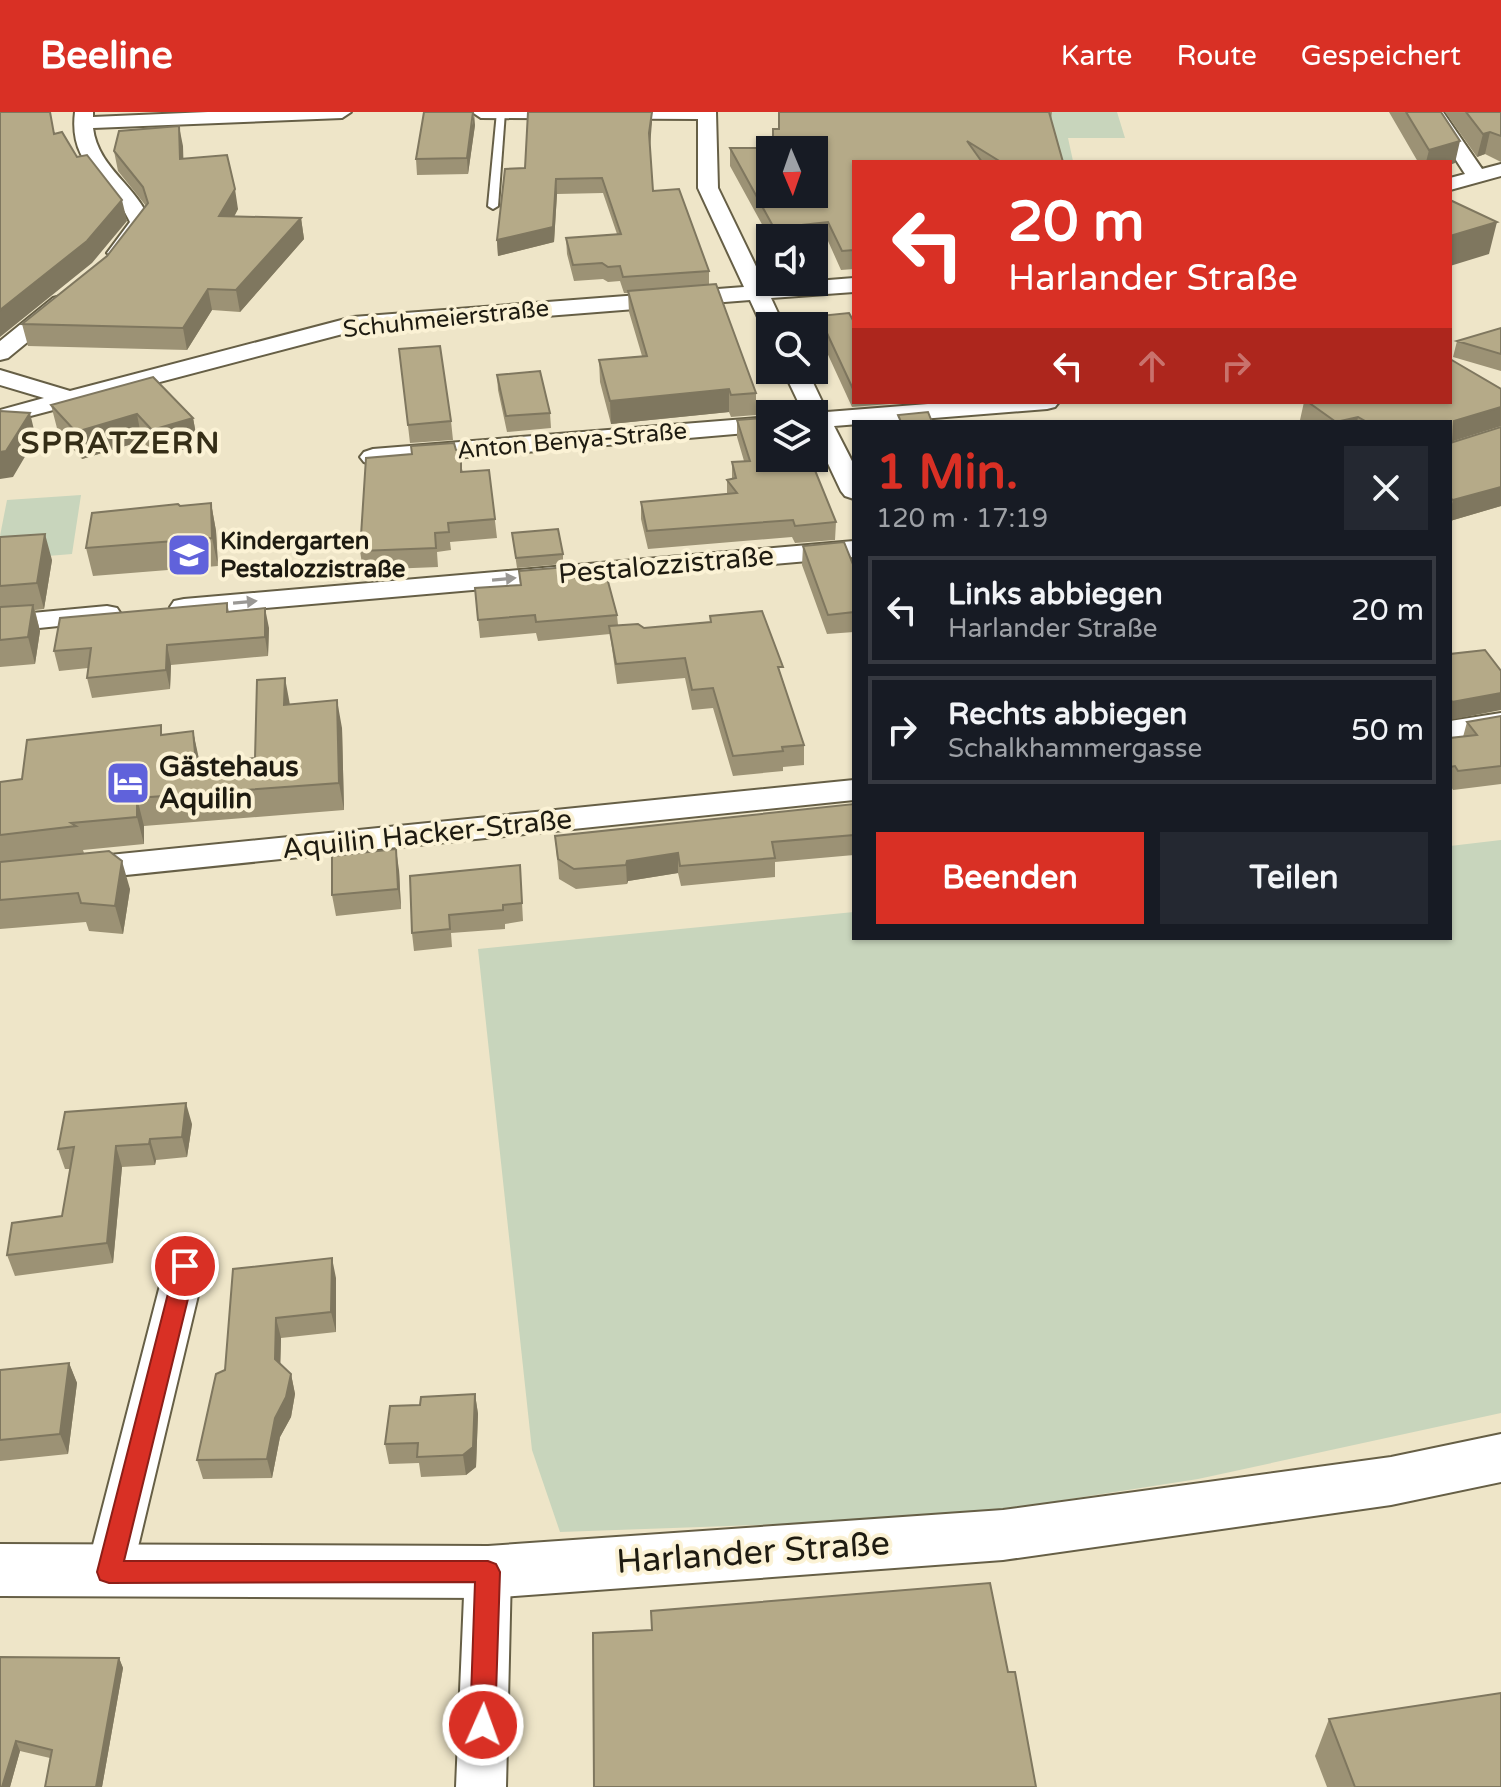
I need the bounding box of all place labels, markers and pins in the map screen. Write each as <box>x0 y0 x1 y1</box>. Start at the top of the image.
place label: Kindergarten Pestalozzistraße <box>220 527 406 584</box>
school or university icon: Kindergarten Pestalozzistraße <box>165 531 213 579</box>
place label: Gästehaus Aquilin <box>159 750 299 816</box>
hotel icon: Gästehaus Aquilin <box>104 759 152 807</box>
pin <box>151 1232 219 1300</box>

